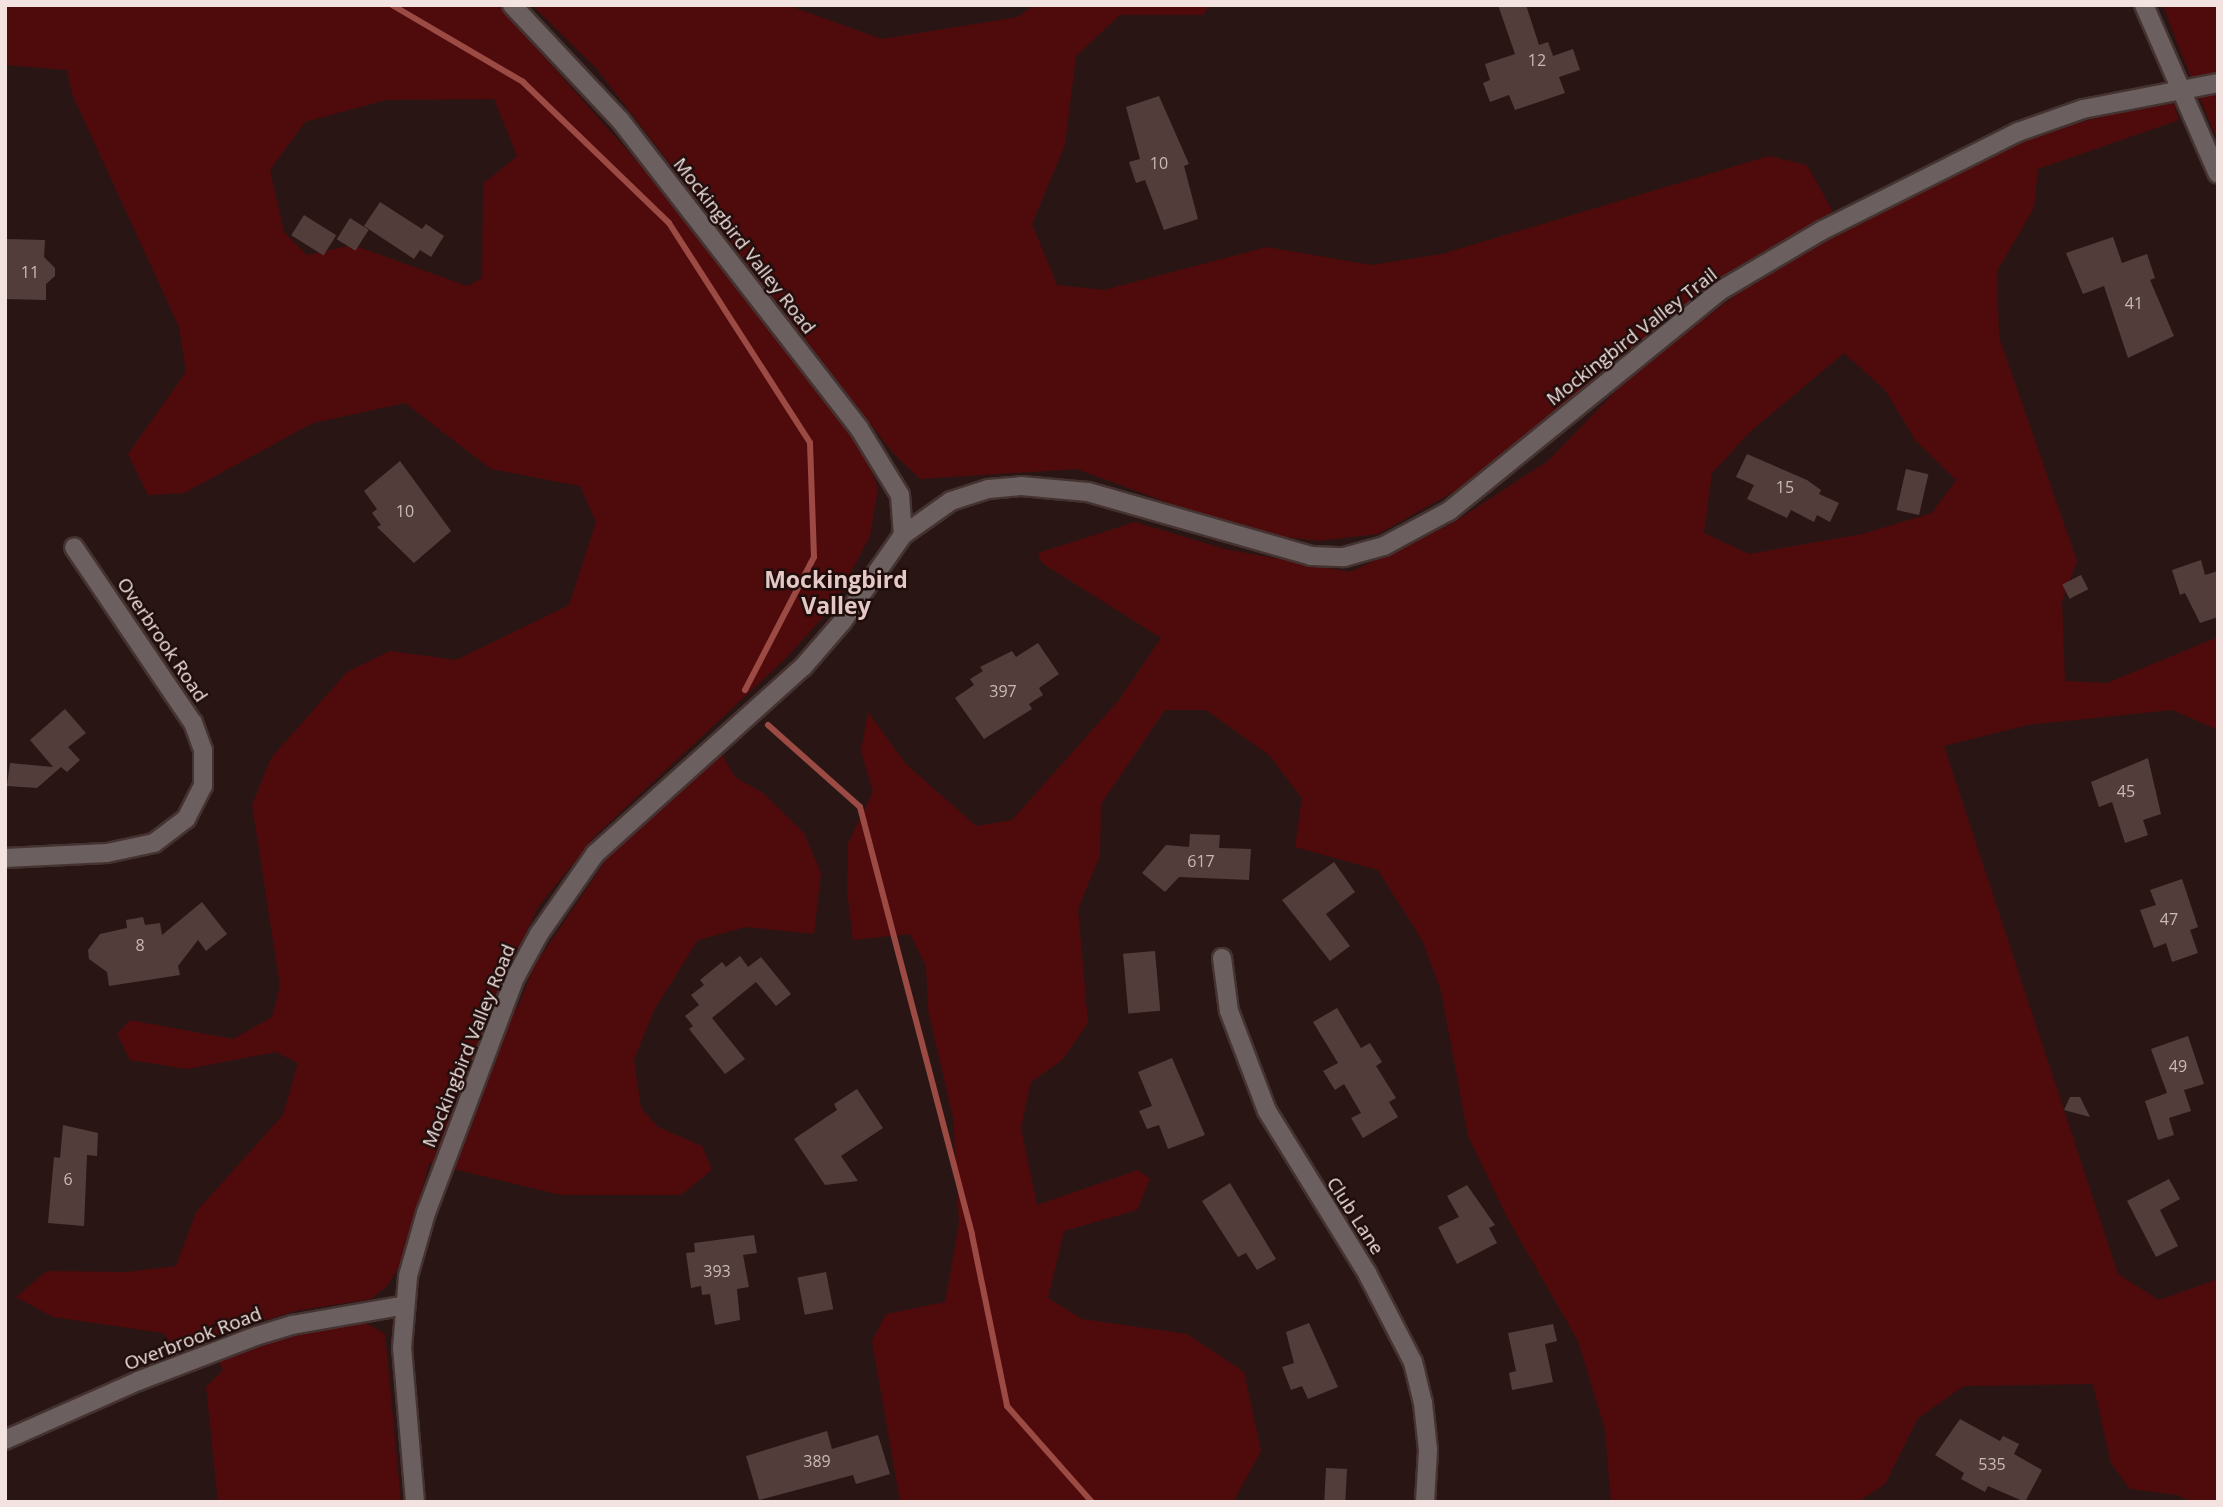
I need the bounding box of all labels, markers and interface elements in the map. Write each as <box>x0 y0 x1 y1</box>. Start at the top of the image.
house number: 12 <box>1528 50 1546 70</box>
street label: Mockingbird Valley Road <box>668 153 820 339</box>
house number: 10 <box>1150 153 1168 173</box>
house number: 11 <box>21 262 39 282</box>
street label: Mockingbird Valley Trail <box>1542 263 1722 411</box>
house number: 41 <box>2125 293 2143 313</box>
house number: 15 <box>1776 477 1794 497</box>
house number: 10 <box>396 501 414 521</box>
district label: Mockingbird Valley <box>764 565 908 619</box>
street label: Overbrook Road <box>112 573 212 707</box>
house number: 397 <box>989 681 1017 701</box>
house number: 45 <box>2117 781 2135 801</box>
house number: 617 <box>1187 851 1215 871</box>
house number: 47 <box>2160 909 2178 929</box>
house number: 8 <box>135 935 145 955</box>
street label: Mockingbird Valley Road <box>418 941 520 1151</box>
house number: 49 <box>2169 1056 2187 1076</box>
house number: 6 <box>63 1169 73 1189</box>
street label: Club Lane <box>1322 1173 1388 1259</box>
house number: 393 <box>703 1261 731 1281</box>
street label: Overbrook Road <box>121 1302 265 1376</box>
house number: 389 <box>803 1451 831 1471</box>
house number: 535 <box>1978 1454 2006 1474</box>

